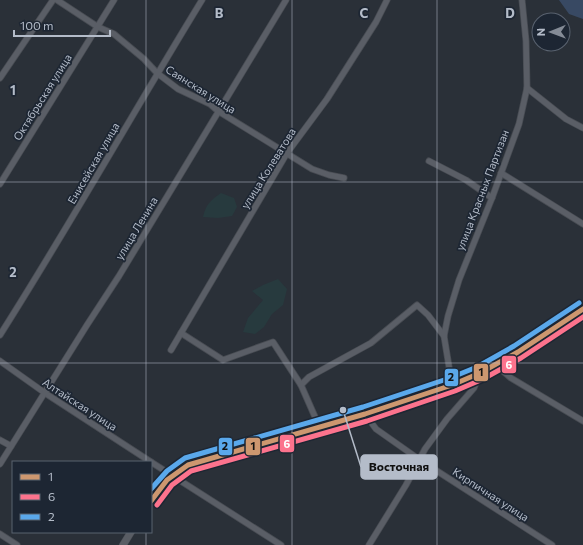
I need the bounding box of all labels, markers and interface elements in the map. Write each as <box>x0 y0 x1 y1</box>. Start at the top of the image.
text: B <box>215 5 224 21</box>
text: C <box>360 5 369 21</box>
text: D <box>505 5 515 21</box>
scale bar <box>14 12 110 38</box>
north arrow <box>531 12 571 52</box>
text: 100 m <box>20 18 54 32</box>
text: N <box>534 28 547 36</box>
street label: Октябрьская улица <box>10 51 74 143</box>
street label: Саянская улица <box>164 62 238 116</box>
text: 1 <box>10 82 16 98</box>
street label: Енисейская улица <box>64 120 122 206</box>
street label: улица Колеватова <box>238 125 298 211</box>
street label: улица Красных Партизан <box>453 128 511 252</box>
street label: улица Ленина <box>112 194 160 262</box>
text: 2 <box>9 264 17 280</box>
line badge: 6 <box>501 355 517 374</box>
text: 6 <box>506 358 513 371</box>
line badge: 1 <box>473 363 489 382</box>
text: 1 <box>479 365 484 378</box>
line badge: 2 <box>444 368 459 387</box>
text: 2 <box>448 370 454 383</box>
street label: Алтайская улица <box>40 375 120 433</box>
line badge: 6 <box>279 434 295 453</box>
line badge: 2 <box>218 437 233 456</box>
line badge: 1 <box>245 437 261 456</box>
text: 6 <box>284 437 291 450</box>
text: 2 <box>222 439 228 452</box>
text: 1 <box>251 439 256 452</box>
callout: Восточная <box>361 455 437 479</box>
text: Восточная <box>369 459 429 473</box>
legend <box>12 461 152 533</box>
street label: Кирпичная улица <box>450 464 532 524</box>
text: 1 <box>48 469 53 483</box>
text: 6 <box>48 489 55 503</box>
text: 2 <box>48 509 55 523</box>

